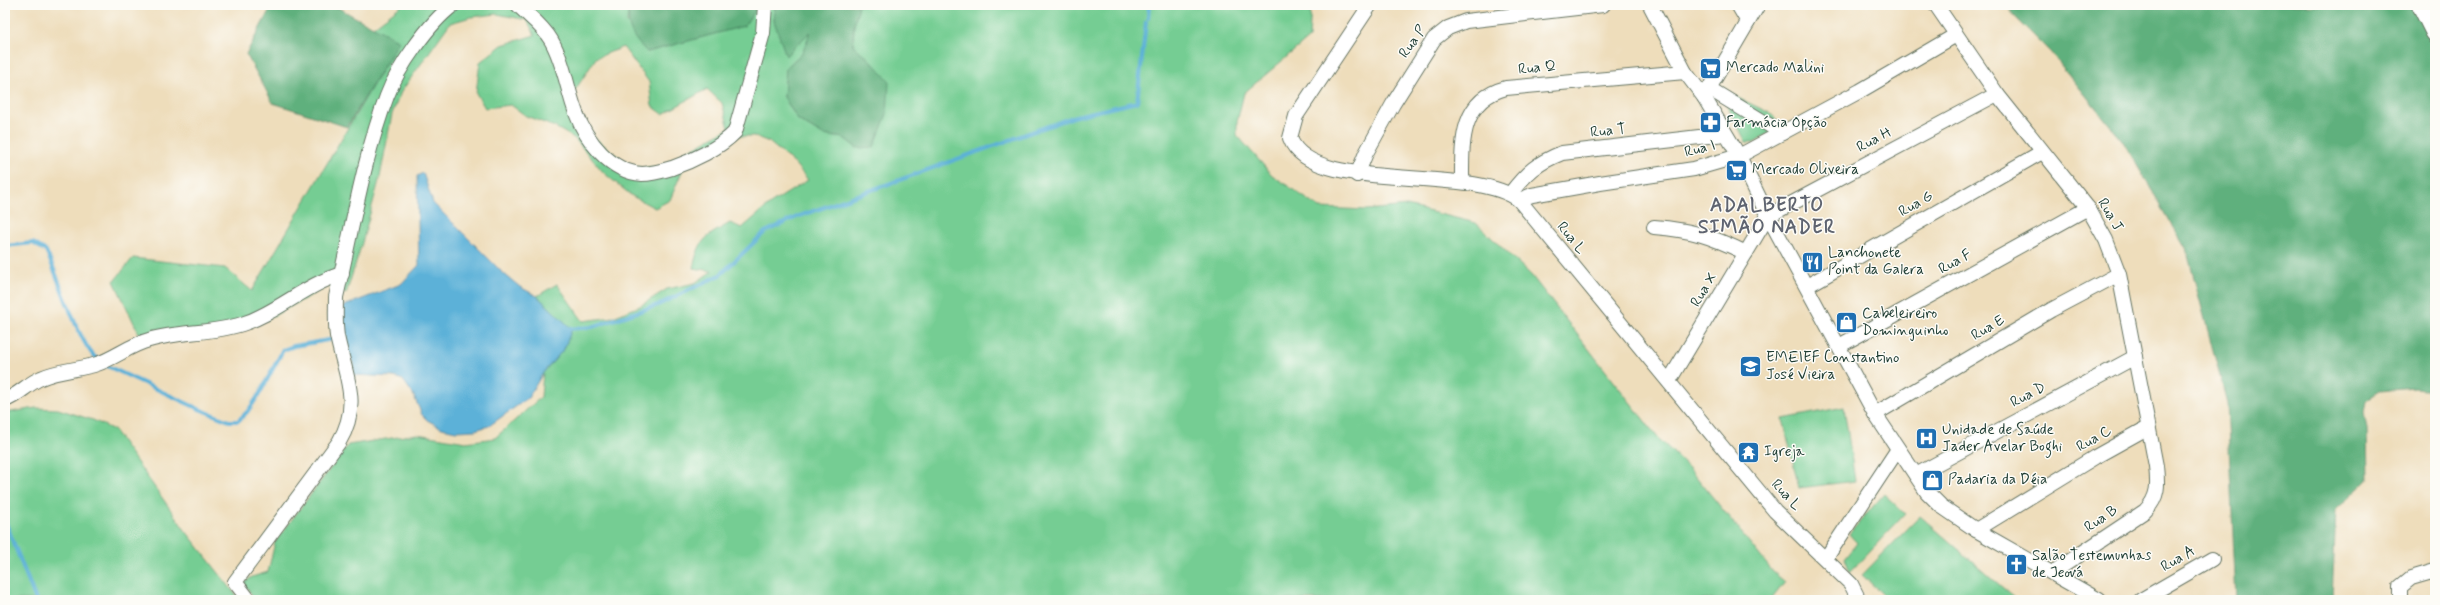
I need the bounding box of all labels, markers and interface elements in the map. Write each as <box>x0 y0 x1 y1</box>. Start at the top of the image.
street label: Rua P <box>1394 22 1432 62</box>
supermarket icon: Mercado Malini <box>1697 55 1723 81</box>
street label: Rua Q <box>1517 56 1557 80</box>
place label: Mercado Malini <box>1726 58 1824 78</box>
pharmacy icon: Farmácia Opção <box>1697 110 1723 136</box>
place label: Farmácia Opção <box>1726 113 1827 133</box>
street label: Rua T <box>1589 119 1627 143</box>
street label: Rua H <box>1853 122 1895 157</box>
street label: Rua I <box>1682 135 1718 163</box>
supermarket icon: Mercado Oliveira <box>1724 157 1750 183</box>
place label: Mercado Oliveira <box>1752 160 1859 180</box>
street label: Rua G <box>1895 186 1937 222</box>
district label: ADALBERTO SIMÃO NADER <box>1698 193 1836 240</box>
street label: Rua J <box>2092 195 2128 236</box>
street label: Rua L <box>1552 218 1591 259</box>
place label: Lanchonete Point da Galera <box>1828 243 1924 280</box>
street label: Rua F <box>1935 245 1975 279</box>
restaurant icon: Lanchonete Point da Galera <box>1800 249 1826 275</box>
street label: Rua X <box>1686 269 1722 311</box>
place label: Cabeleireiro Dominguinho <box>1862 304 1949 341</box>
shop icon: Cabeleireiro Dominguinho <box>1833 310 1859 336</box>
street label: Rua E <box>1968 310 2009 346</box>
place label: EMEIEF Constantino José Vieira <box>1766 348 1899 385</box>
school or university icon: EMEIEF Constantino José Vieira <box>1737 354 1763 380</box>
street label: Rua D <box>2007 377 2049 413</box>
place label: Unidade de Saúde Jader Avelar Boghi <box>1942 420 2062 458</box>
street label: Rua C <box>2073 421 2116 457</box>
hospital icon: Unidade de Saúde Jader Avelar Boghi <box>1913 426 1939 452</box>
temple icon: Igreja <box>1735 439 1761 465</box>
place label: Igreja <box>1764 442 1806 462</box>
shop icon: Padaria da Déia <box>1919 467 1945 493</box>
place label: Padaria da Déia <box>1948 470 2047 490</box>
street label: Rua L <box>1766 475 1806 516</box>
street label: Rua B <box>2080 501 2122 537</box>
street label: Rua A <box>2157 541 2199 577</box>
place label: Salão Testemunhas de Jeová <box>2032 546 2152 583</box>
church icon: Salão Testemunhas de Jeová <box>2003 552 2029 578</box>

